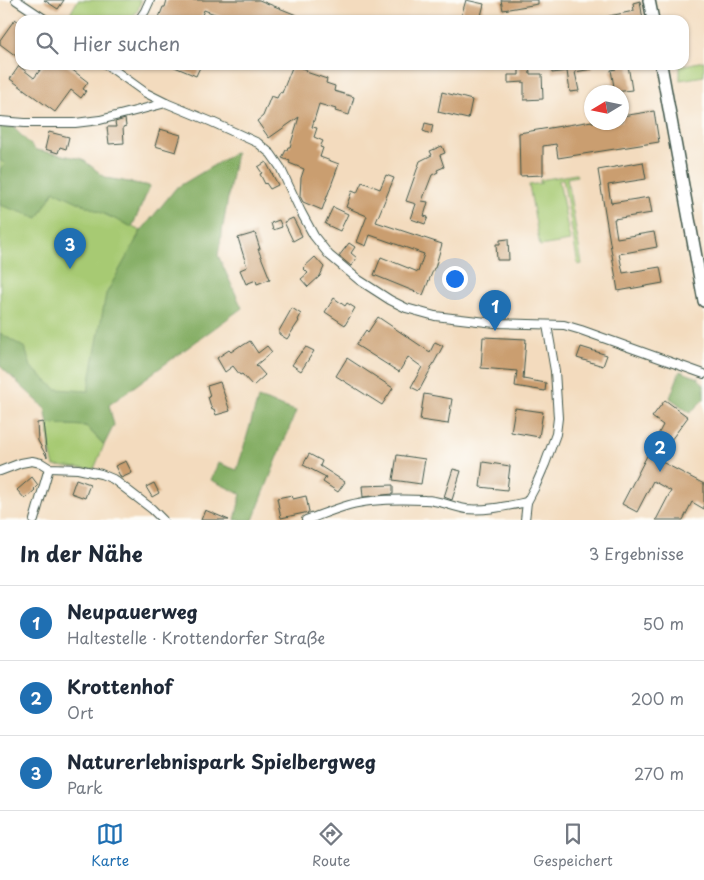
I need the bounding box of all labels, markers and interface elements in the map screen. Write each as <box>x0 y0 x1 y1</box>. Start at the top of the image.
search box <box>15 15 689 70</box>
icon: search <box>33 29 61 57</box>
text: Hier suchen <box>73 29 180 57</box>
north arrow <box>584 85 629 130</box>
pin: 3 <box>54 228 86 269</box>
your location <box>442 266 468 292</box>
pin: 1 <box>479 290 511 331</box>
pin: 2 <box>644 431 676 472</box>
text: In der Nähe <box>20 537 142 569</box>
text: 3 Ergebnisse <box>589 541 684 565</box>
text: Neupauerweg <box>67 597 198 625</box>
text: 1 <box>32 611 40 635</box>
text: 50 m <box>643 611 684 635</box>
text: Haltestelle · Krottendorfer Straße <box>67 625 325 649</box>
text: Krottenhof <box>67 672 173 700</box>
text: 2 <box>30 686 42 710</box>
text: 200 m <box>631 686 684 710</box>
text: Ort <box>67 700 94 724</box>
text: Naturerlebnispark Spielbergweg <box>67 747 376 775</box>
text: 3 <box>31 761 41 785</box>
text: 270 m <box>634 761 684 785</box>
text: Park <box>67 775 103 799</box>
tab: Karte <box>91 820 129 871</box>
tab: Route <box>312 820 350 871</box>
tab: Gespeichert <box>533 820 613 871</box>

